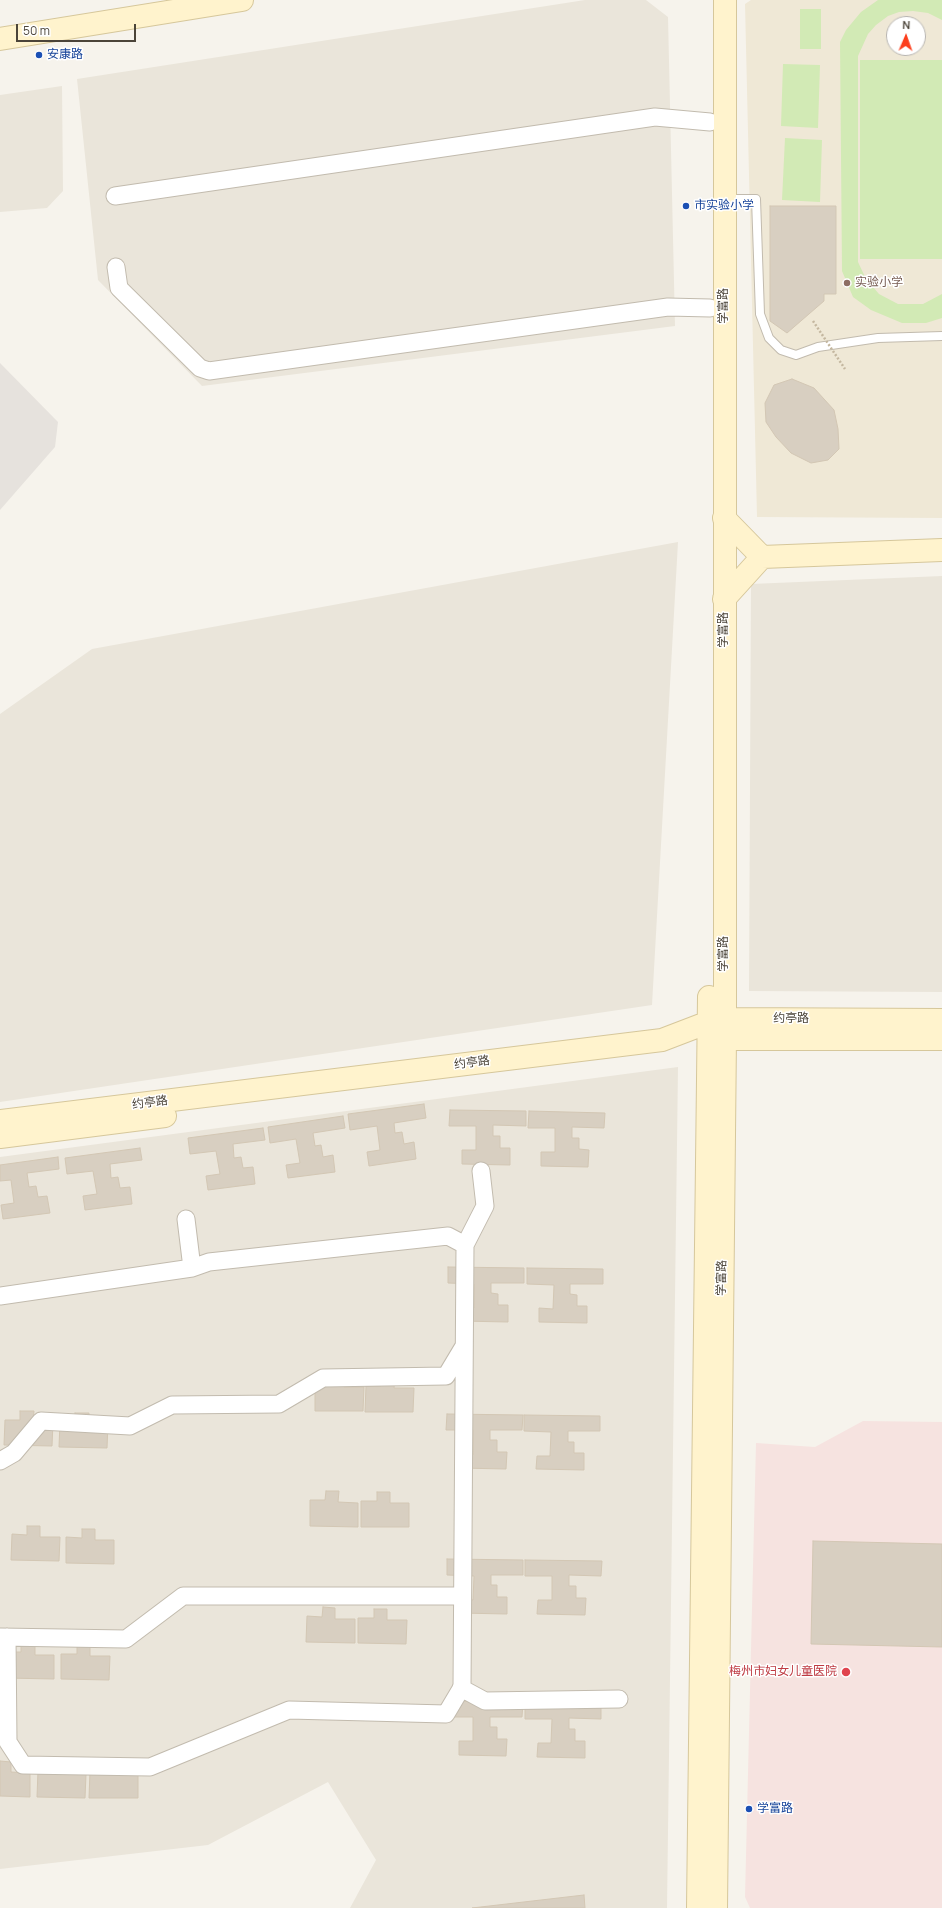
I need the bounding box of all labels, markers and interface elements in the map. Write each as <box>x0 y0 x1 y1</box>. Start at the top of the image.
scale bar <box>18 16 138 42</box>
north arrow <box>886 16 926 56</box>
text: N <box>902 17 911 32</box>
text: 50 m <box>23 22 50 39</box>
place label: 安康路 <box>47 48 83 62</box>
marker: 安康路 <box>34 50 44 60</box>
place label: 市实验小学 <box>694 199 754 213</box>
marker: 市实验小学 <box>681 201 691 211</box>
place label: 实验小学 <box>855 276 903 290</box>
marker: 实验小学 <box>842 278 852 288</box>
street label: 学富路 <box>717 288 731 324</box>
street label: 学富路 <box>717 612 731 648</box>
street label: 学富路 <box>717 936 731 972</box>
street label: 约亭路 <box>773 1012 809 1026</box>
street label: 约亭路 <box>453 1054 491 1072</box>
street label: 约亭路 <box>131 1094 169 1112</box>
street label: 学富路 <box>714 1260 730 1296</box>
place label: 梅州市妇女儿童医院 <box>729 1665 837 1679</box>
marker: 梅州市妇女儿童医院 <box>840 1666 852 1678</box>
place label: 学富路 <box>757 1802 793 1816</box>
marker: 学富路 <box>744 1804 754 1814</box>

